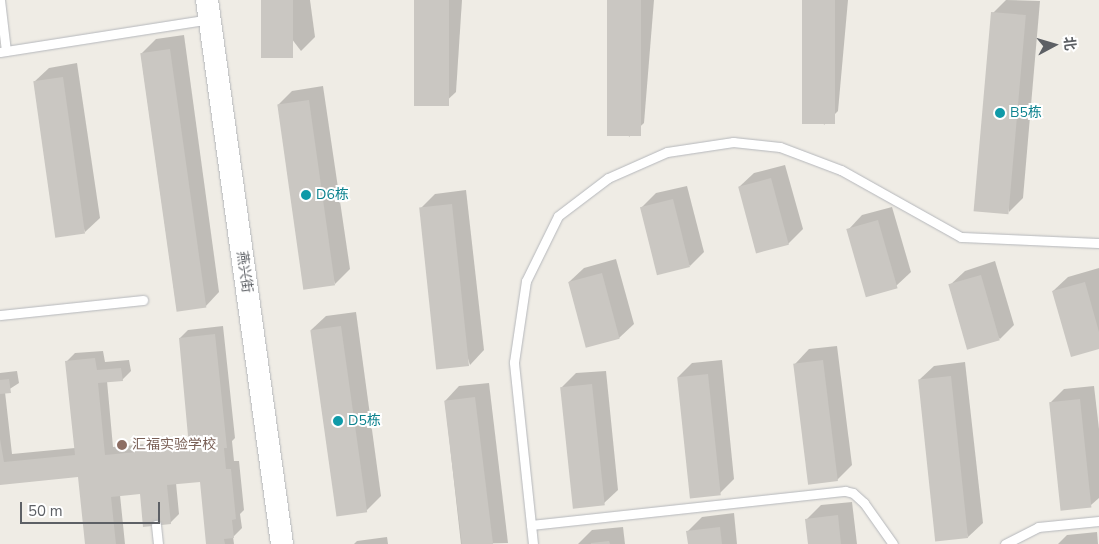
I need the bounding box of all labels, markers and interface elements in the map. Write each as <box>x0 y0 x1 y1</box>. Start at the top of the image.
north arrow <box>1029 20 1079 70</box>
text: 北 <box>1059 35 1080 51</box>
place label: B5栋 <box>1010 105 1042 121</box>
marker: B5栋 <box>994 107 1006 119</box>
place label: D6栋 <box>316 187 349 203</box>
marker: D6栋 <box>300 189 312 201</box>
street label: 燕兴街 <box>233 250 255 294</box>
place label: D5栋 <box>348 413 381 429</box>
marker: D5栋 <box>332 415 344 427</box>
place label: 汇福实验学校 <box>132 437 216 453</box>
marker: 汇福实验学校 <box>116 439 128 451</box>
scale bar <box>22 492 162 524</box>
text: 50 m <box>28 501 63 521</box>

